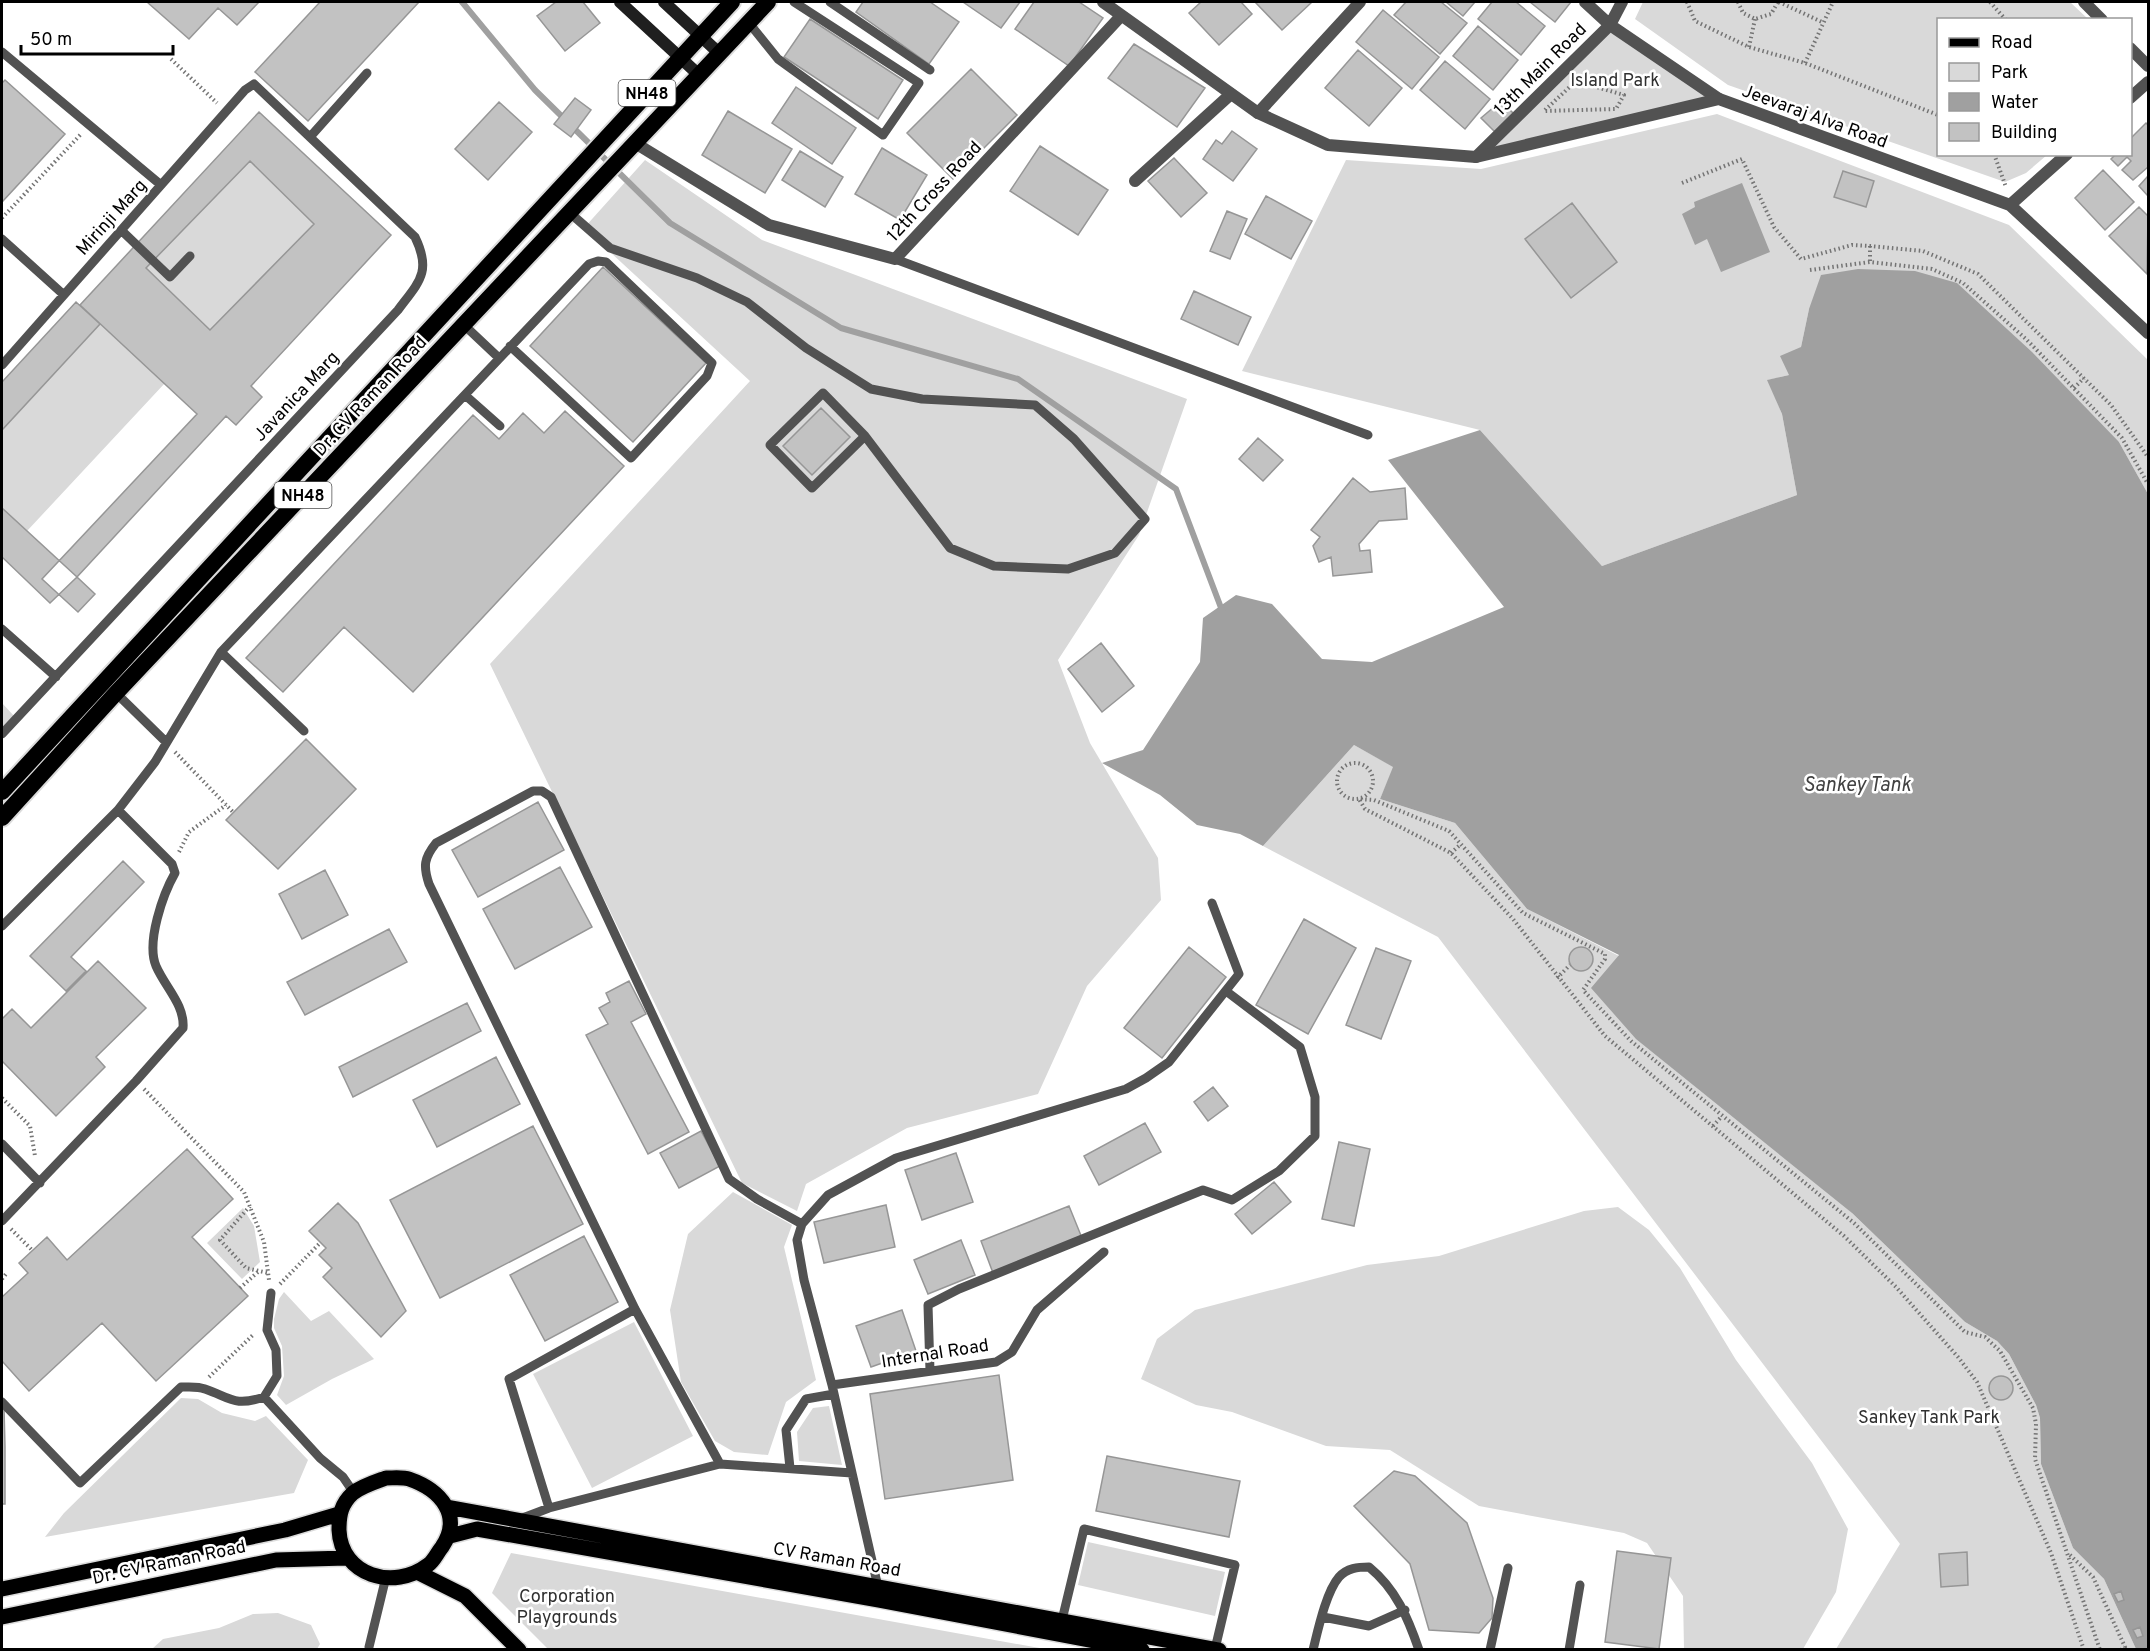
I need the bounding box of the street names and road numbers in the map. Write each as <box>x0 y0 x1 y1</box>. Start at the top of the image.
street label: 13th Main Road <box>1490 19 1592 121</box>
road number: NH48 <box>618 80 676 106</box>
street label: Jeevaraj Alva Road <box>1738 80 1891 154</box>
street label: 12th Cross Road <box>883 137 988 247</box>
street label: Mirinji Marg <box>72 175 152 261</box>
street label: Dr. CV Raman Road <box>309 332 433 462</box>
street label: Javanica Marg <box>249 347 345 447</box>
road number: NH48 <box>274 482 332 508</box>
street label: Internal Road <box>880 1335 991 1374</box>
street label: Dr. CV Raman Road <box>90 1536 248 1591</box>
street label: CV Raman Road <box>771 1538 902 1583</box>

